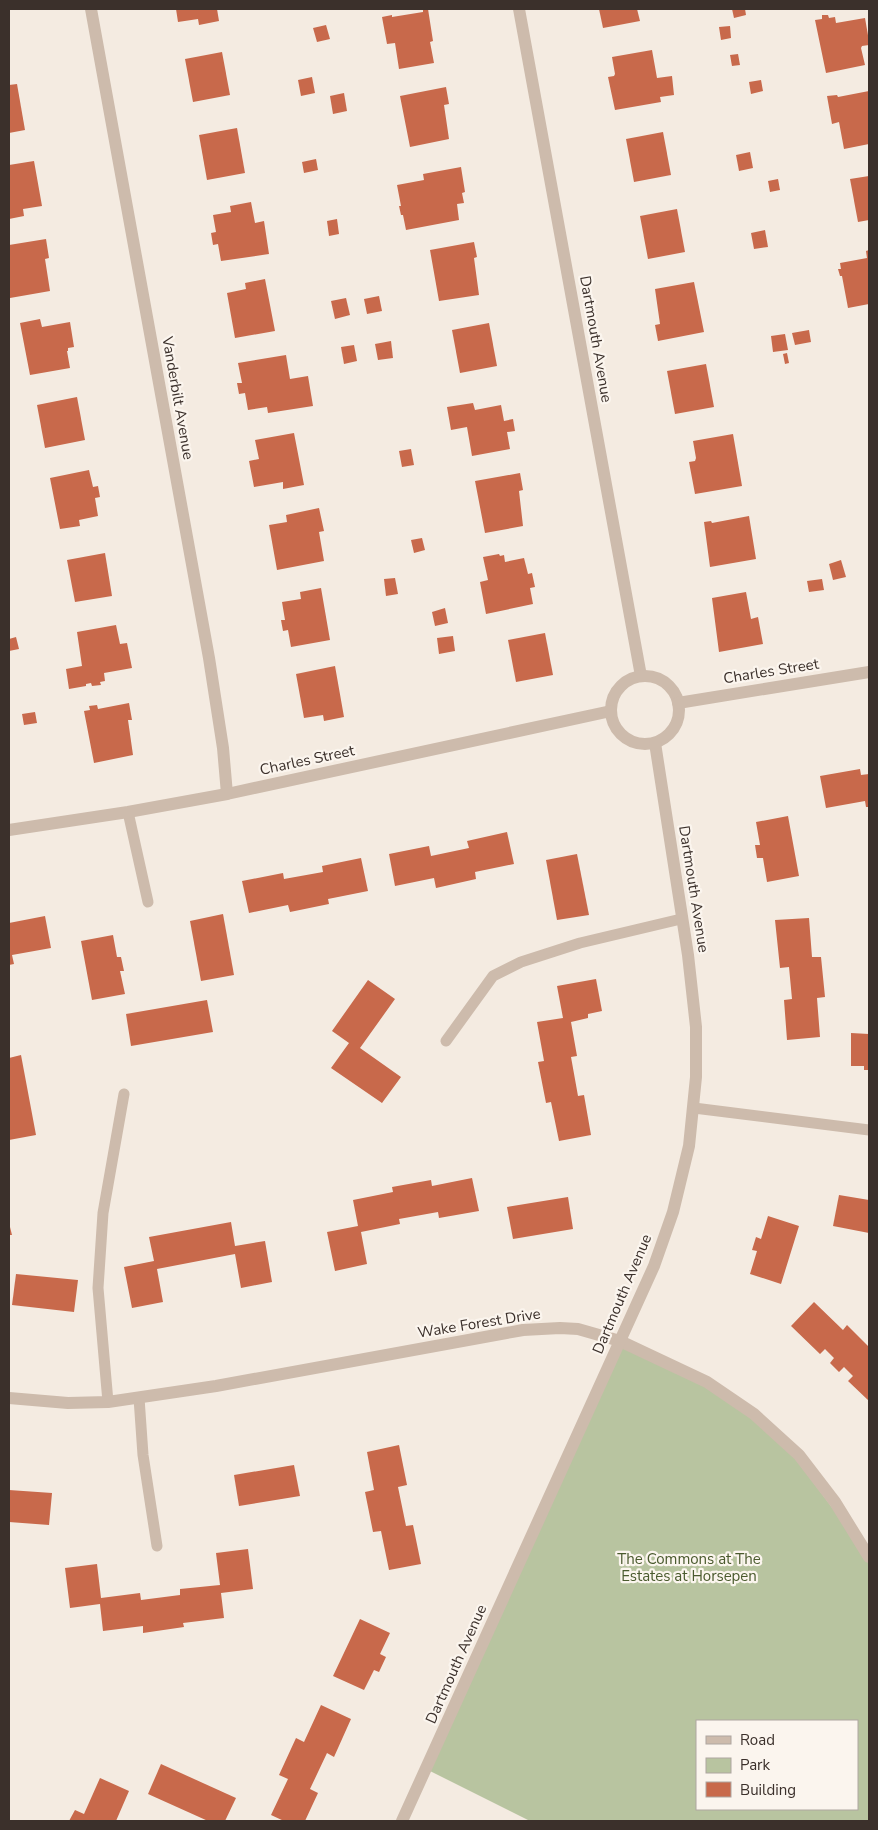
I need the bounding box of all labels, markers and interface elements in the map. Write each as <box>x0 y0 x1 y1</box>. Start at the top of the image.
street label: Dartmouth Avenue <box>575 274 617 404</box>
street label: Vanderbilt Avenue <box>157 334 199 461</box>
street label: Charles Street <box>722 653 821 688</box>
street label: Charles Street <box>258 740 357 780</box>
street label: Dartmouth Avenue <box>674 824 714 954</box>
street label: Dartmouth Avenue <box>588 1231 656 1357</box>
street label: Wake Forest Drive <box>416 1303 542 1343</box>
park label: The Commons at The Estates at Horsepen <box>617 1549 761 1586</box>
street label: Dartmouth Avenue <box>421 1601 491 1727</box>
legend <box>696 1720 858 1810</box>
text: Road <box>740 1730 775 1750</box>
text: Park <box>740 1755 770 1775</box>
text: Building <box>740 1780 796 1800</box>

